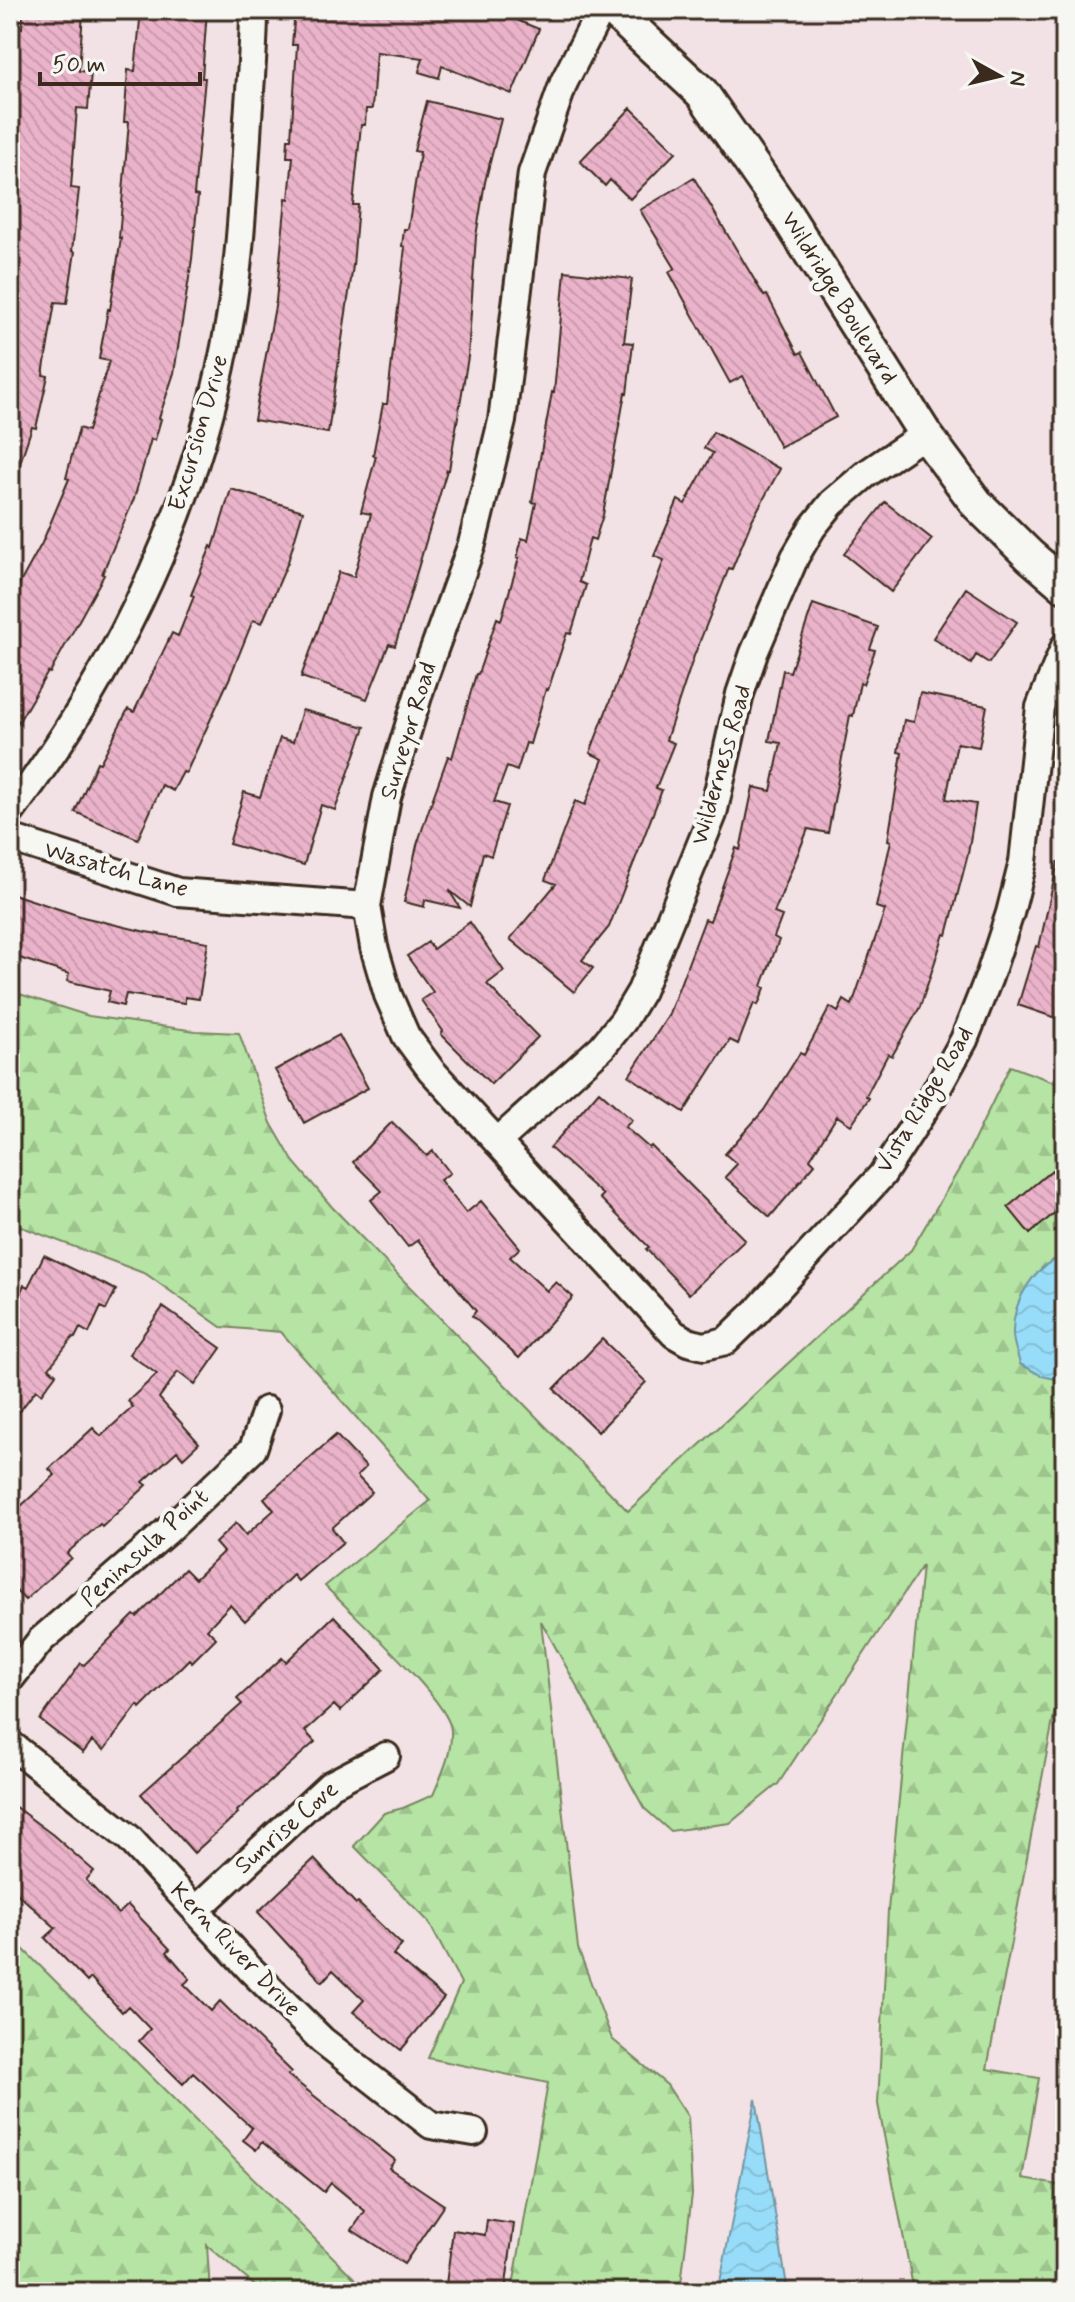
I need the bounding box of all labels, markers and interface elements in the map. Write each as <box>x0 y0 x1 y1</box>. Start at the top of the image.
scale bar <box>40 36 200 86</box>
north arrow <box>959 36 1039 116</box>
text: 50 m <box>52 50 106 81</box>
text: N <box>1002 69 1032 88</box>
street label: Wildridge Boulevard <box>772 206 905 391</box>
street label: Excursion Drive <box>162 351 236 515</box>
street label: Surveyor Road <box>373 658 445 804</box>
street label: Wilderness Road <box>684 681 760 849</box>
street label: Wasatch Lane <box>40 835 192 905</box>
street label: Vista Ridge Road <box>869 1021 983 1180</box>
street label: Peninsula Point <box>74 1482 216 1614</box>
street label: Sunrise Cove <box>229 1774 346 1882</box>
street label: Kern River Drive <box>163 1876 307 2024</box>

